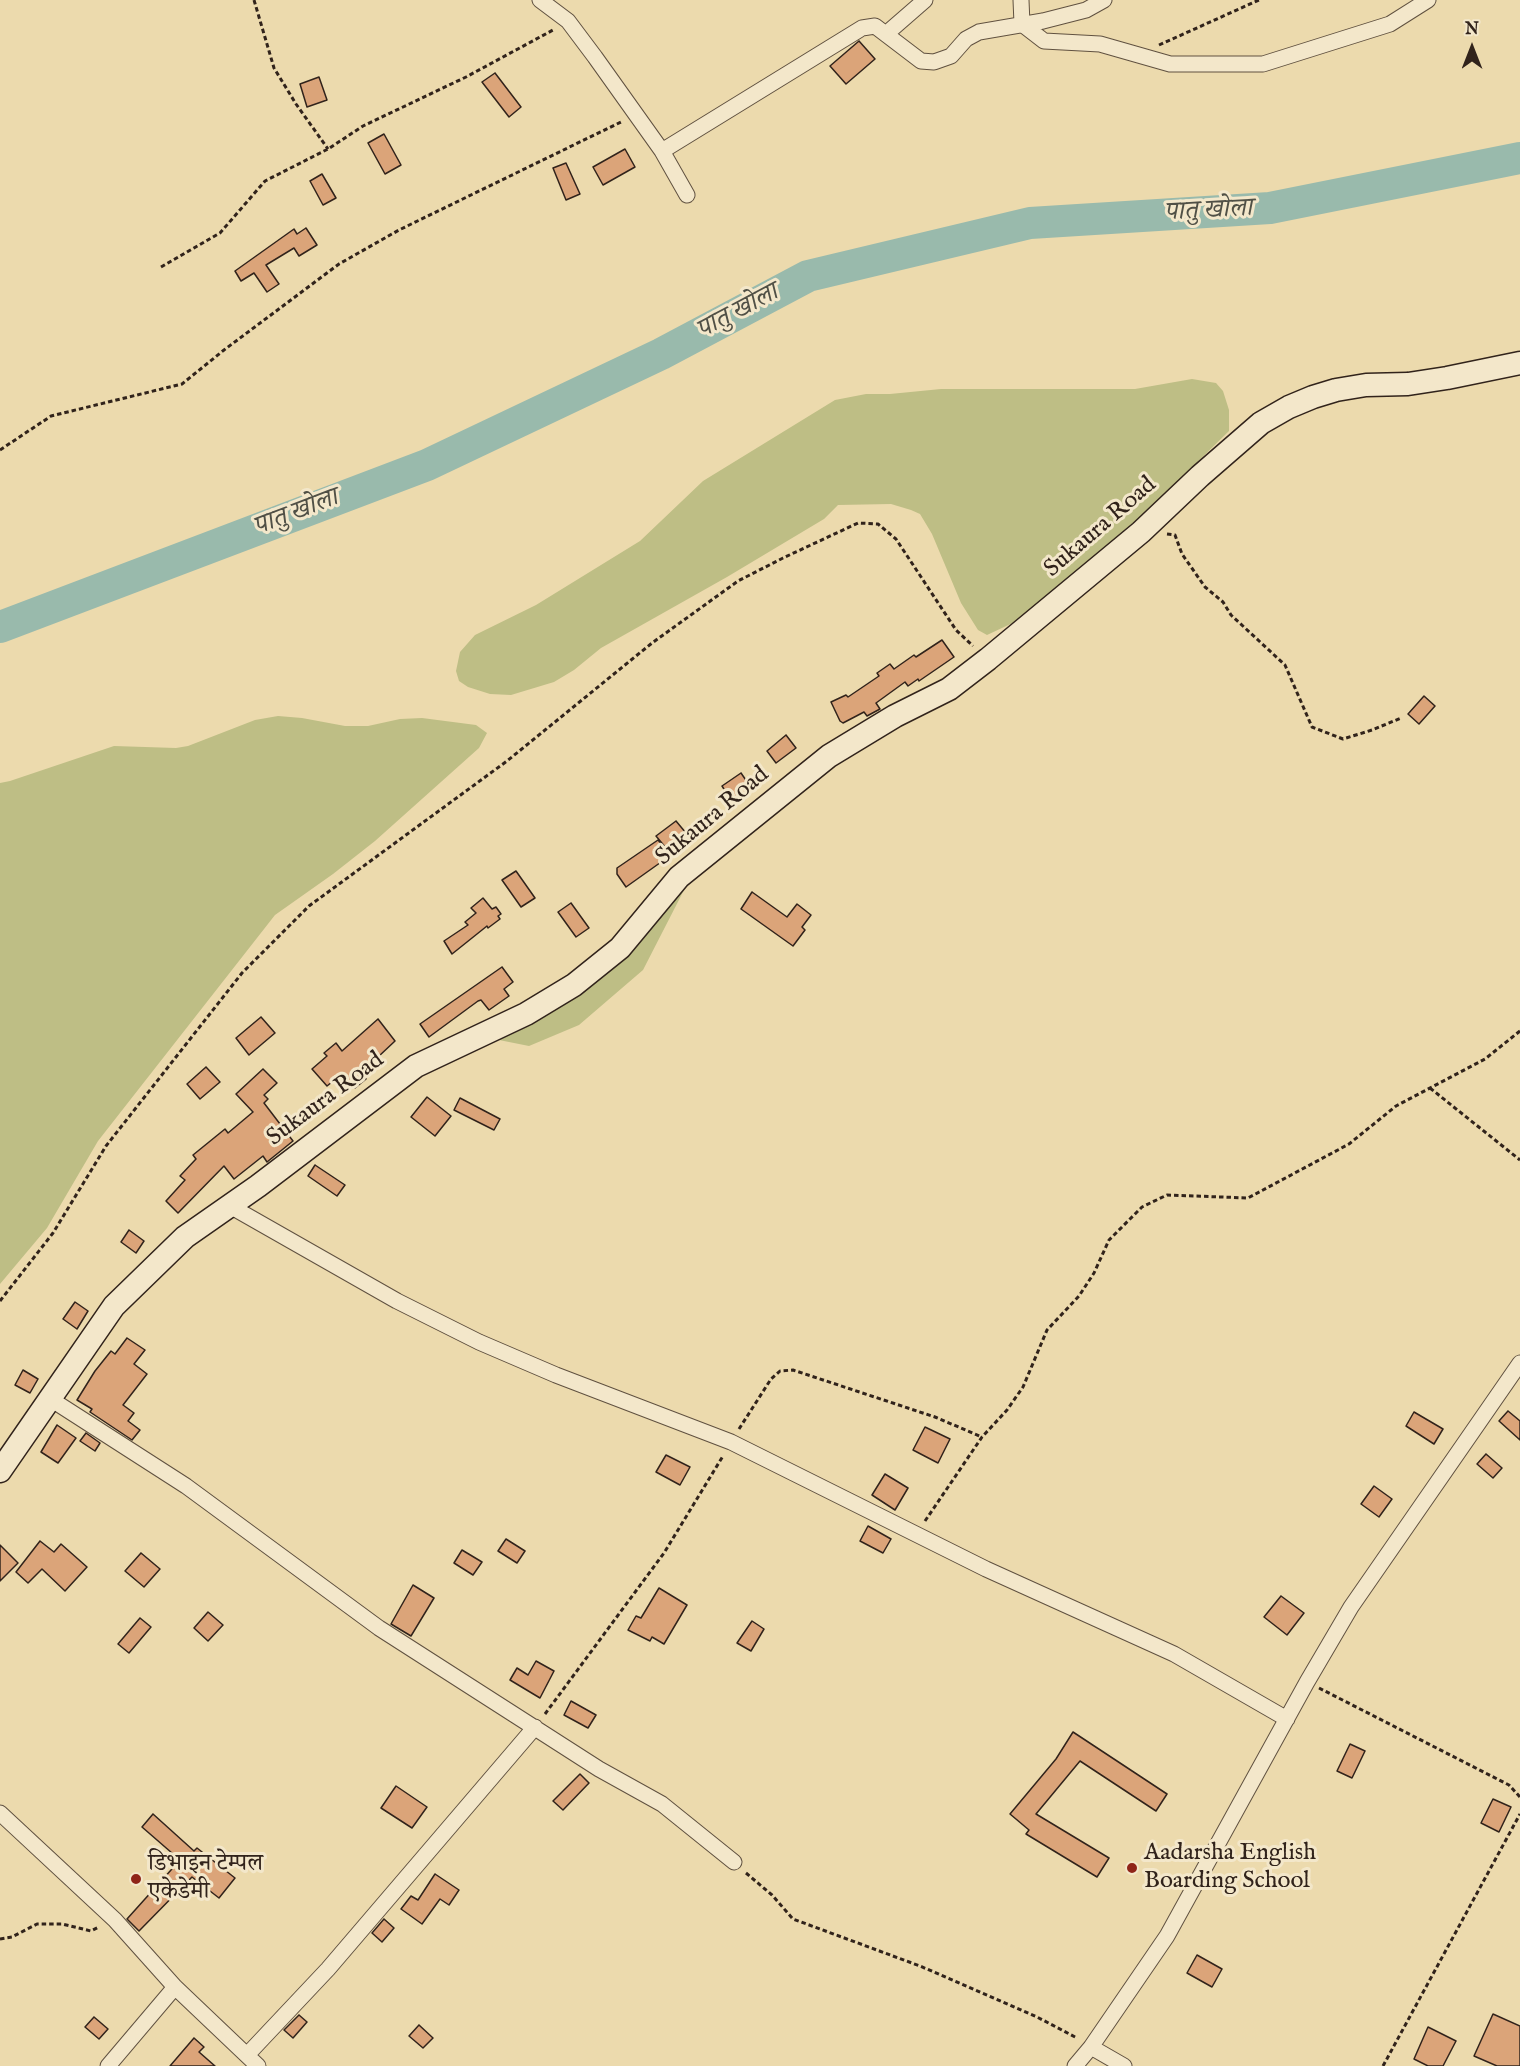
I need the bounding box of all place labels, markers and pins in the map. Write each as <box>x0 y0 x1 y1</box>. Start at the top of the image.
place label: Aadarsha English Boarding School <box>1144 1840 1316 1896</box>
place label: डिभाइन टेम्पल एकेडेमी <box>148 1851 263 1907</box>
marker: Aadarsha English Boarding School <box>1125 1861 1139 1875</box>
marker: डिभाइन टेम्पल एकेडेमी <box>129 1872 143 1886</box>

